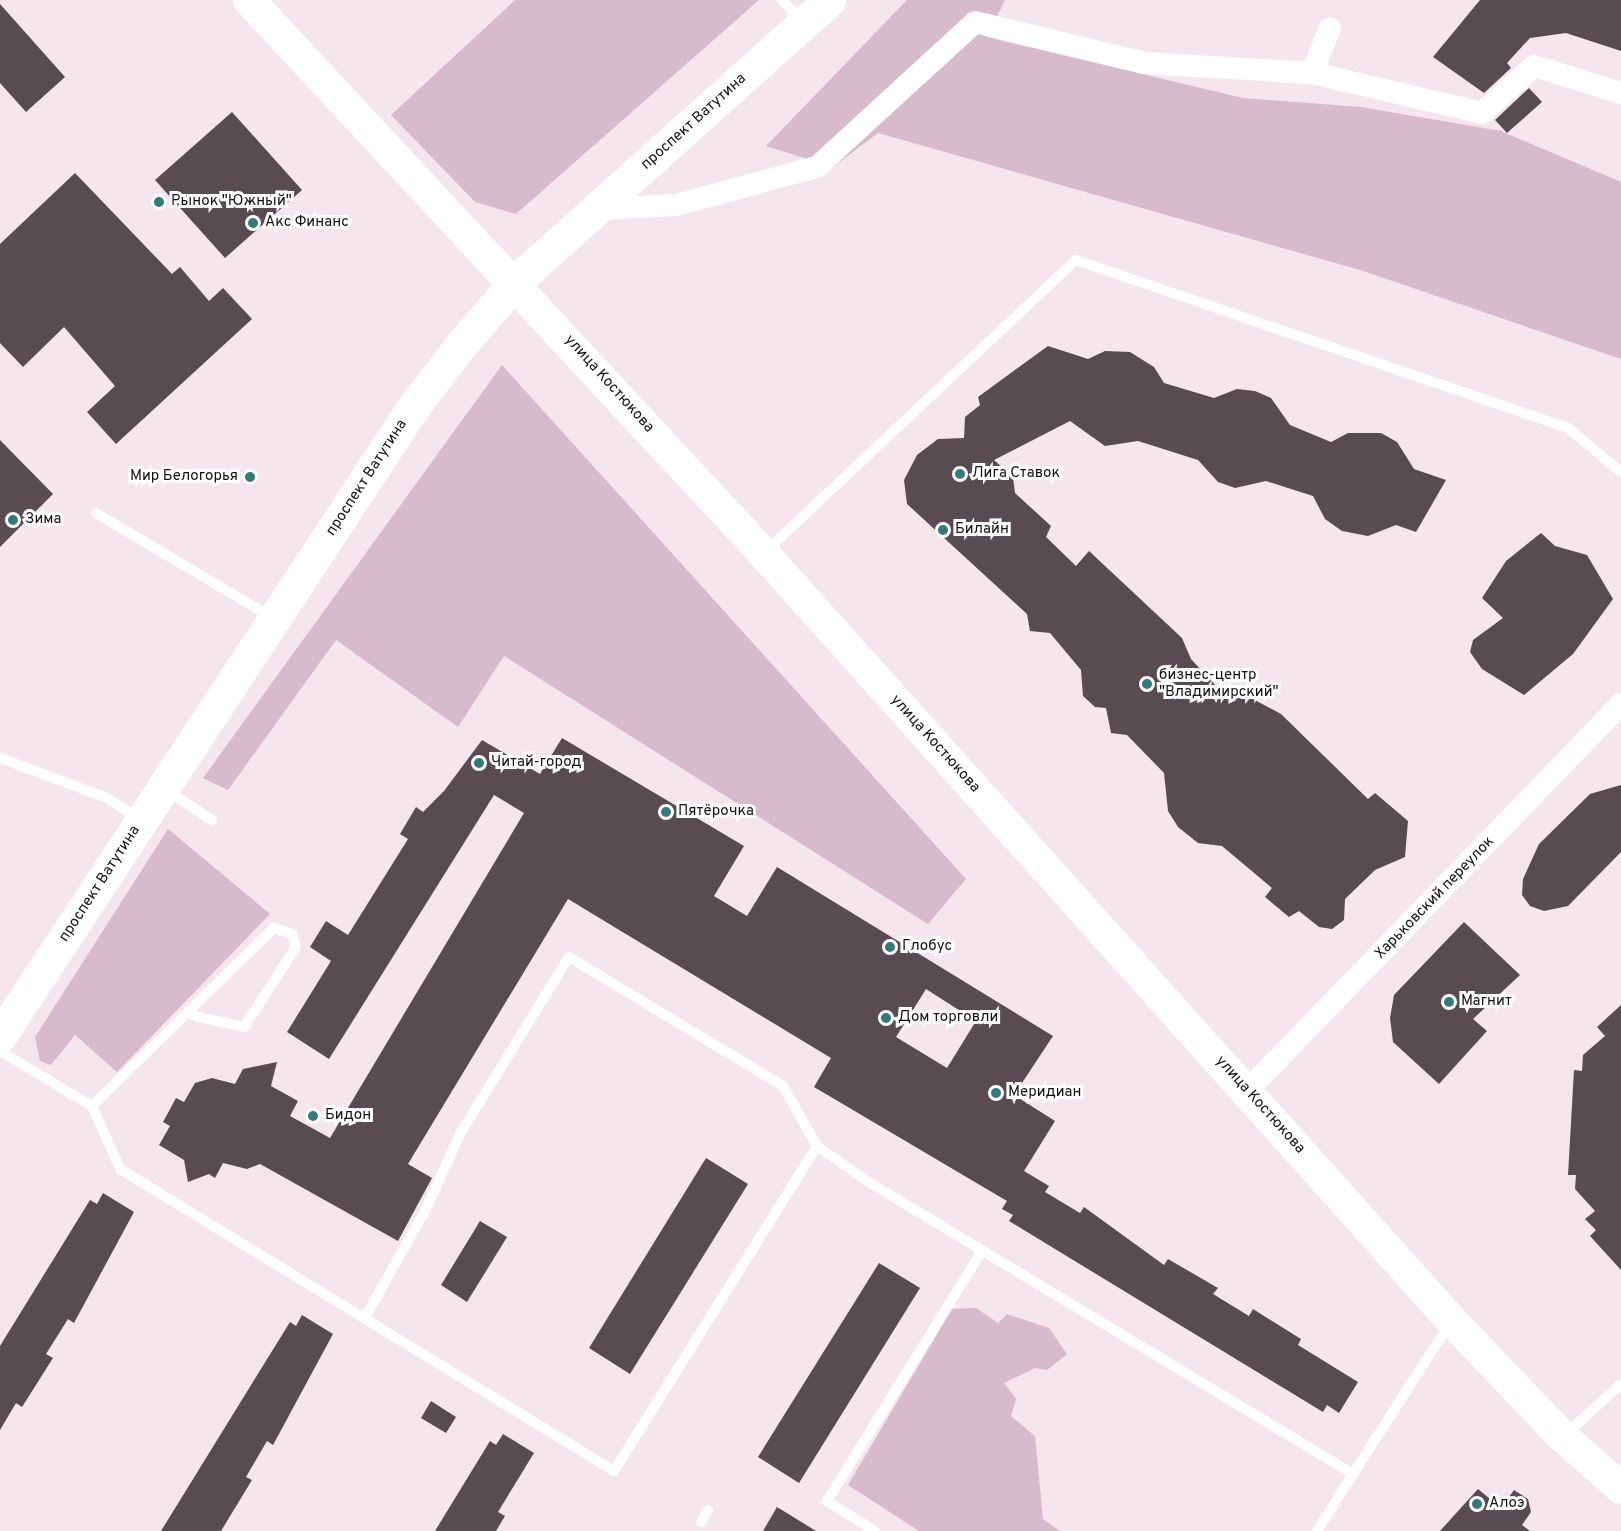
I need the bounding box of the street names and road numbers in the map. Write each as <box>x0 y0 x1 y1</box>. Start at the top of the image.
street label: проспект Ватутина <box>638 70 750 174</box>
street label: улица Костюкова <box>560 331 658 437</box>
street label: проспект Ватутина <box>323 416 411 540</box>
street label: улица Костюкова <box>886 691 984 797</box>
street label: проспект Ватутина <box>56 822 144 946</box>
street label: Харьковский переулок <box>1372 833 1498 963</box>
street label: улица Костюкова <box>1211 1052 1309 1158</box>

